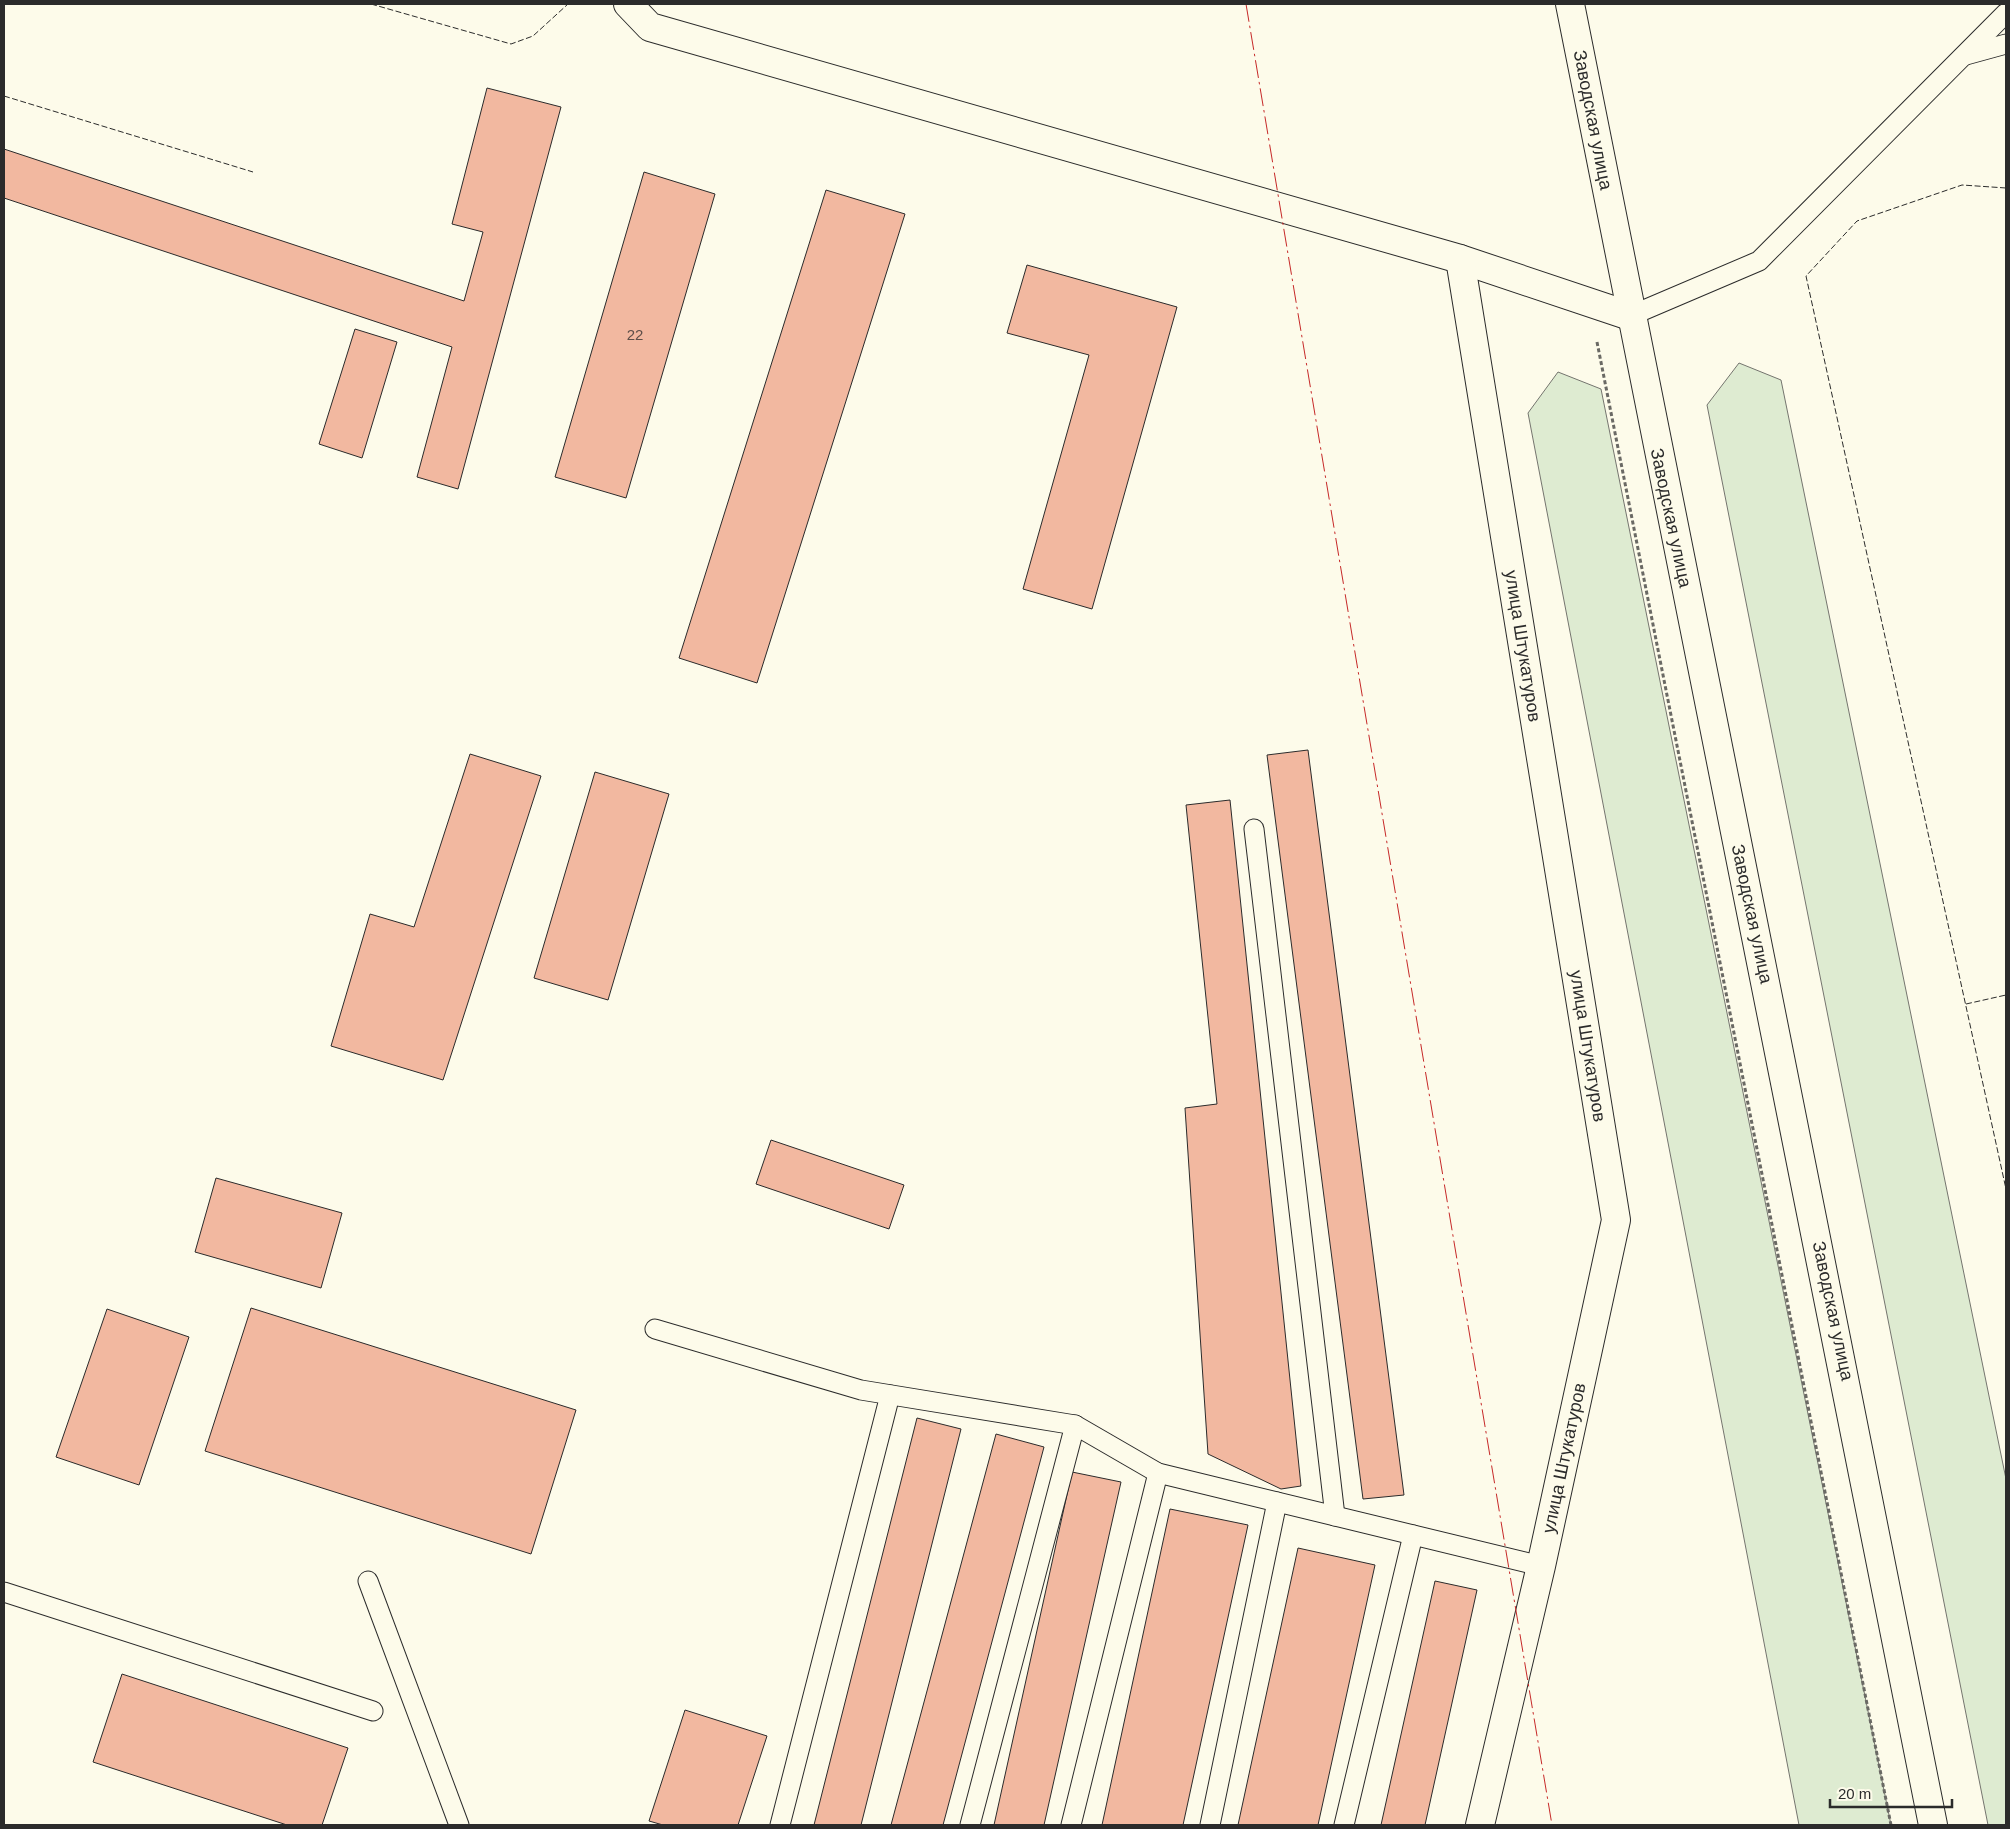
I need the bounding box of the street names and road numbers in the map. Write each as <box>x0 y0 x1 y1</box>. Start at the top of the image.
street label: Заводская улица <box>1570 48 1617 193</box>
street label: Заводская улица <box>1646 447 1696 590</box>
street label: улица Штукатуров <box>1501 569 1545 723</box>
street label: Заводская улица <box>1727 843 1777 986</box>
street label: улица Штукатуров <box>1566 969 1610 1123</box>
street label: Заводская улица <box>1808 1240 1858 1383</box>
street label: улица Штукатуров <box>1538 1381 1590 1535</box>

